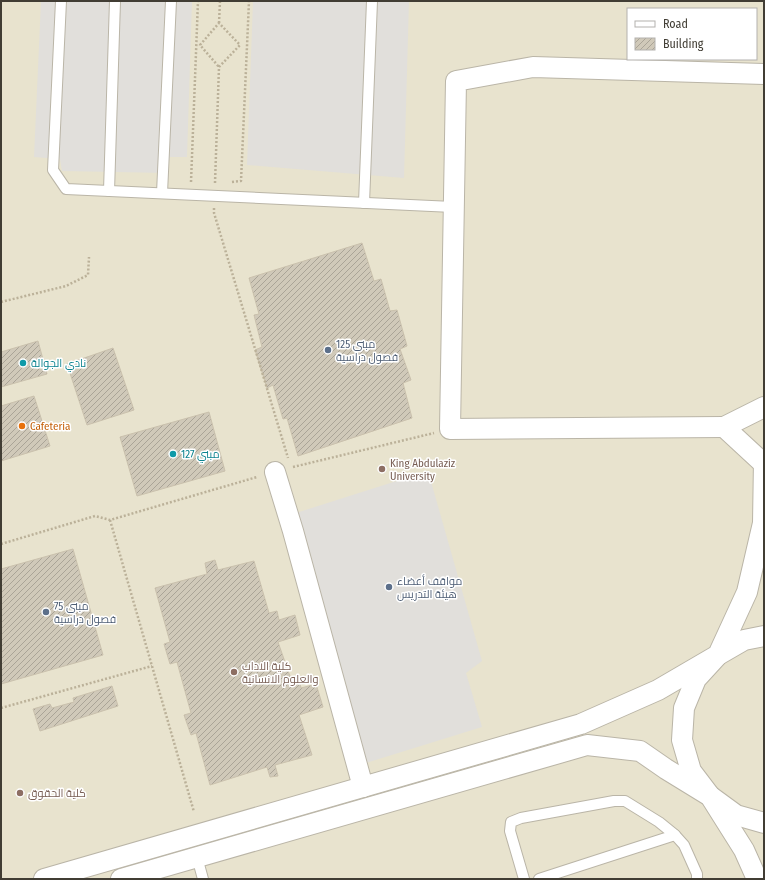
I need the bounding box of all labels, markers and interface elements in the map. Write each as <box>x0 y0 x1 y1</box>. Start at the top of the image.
legend <box>627 8 757 60</box>
text: Road <box>663 17 688 31</box>
text: Building <box>663 37 704 51</box>
place label: مبنى 125 فصول دراسية <box>336 338 398 364</box>
marker: مبنى 125 فصول دراسية <box>323 345 333 355</box>
place label: نادي الجوالة <box>31 357 86 372</box>
marker: نادي الجوالة <box>18 358 28 368</box>
place label: Cafeteria <box>30 420 70 433</box>
marker: Cafeteria <box>17 421 27 431</box>
place label: مبني 127 <box>181 448 220 463</box>
marker: مبني 127 <box>168 449 178 459</box>
place label: King Abdulaziz University <box>390 457 456 483</box>
marker: King Abdulaziz University <box>377 464 387 474</box>
place label: مواقف أعضاء هيئة التدريس <box>397 574 462 601</box>
marker: مواقف أعضاء هيئة التدريس <box>384 582 394 592</box>
place label: مبنى 75 فصول دراسية <box>54 600 116 626</box>
marker: مبنى 75 فصول دراسية <box>41 607 51 617</box>
place label: كلية الاداب والعلوم الانسانية <box>242 660 318 687</box>
marker: كلية الاداب والعلوم الانسانية <box>229 667 239 677</box>
place label: كلية الحقوق <box>28 787 86 800</box>
marker: كلية الحقوق <box>15 788 25 798</box>

